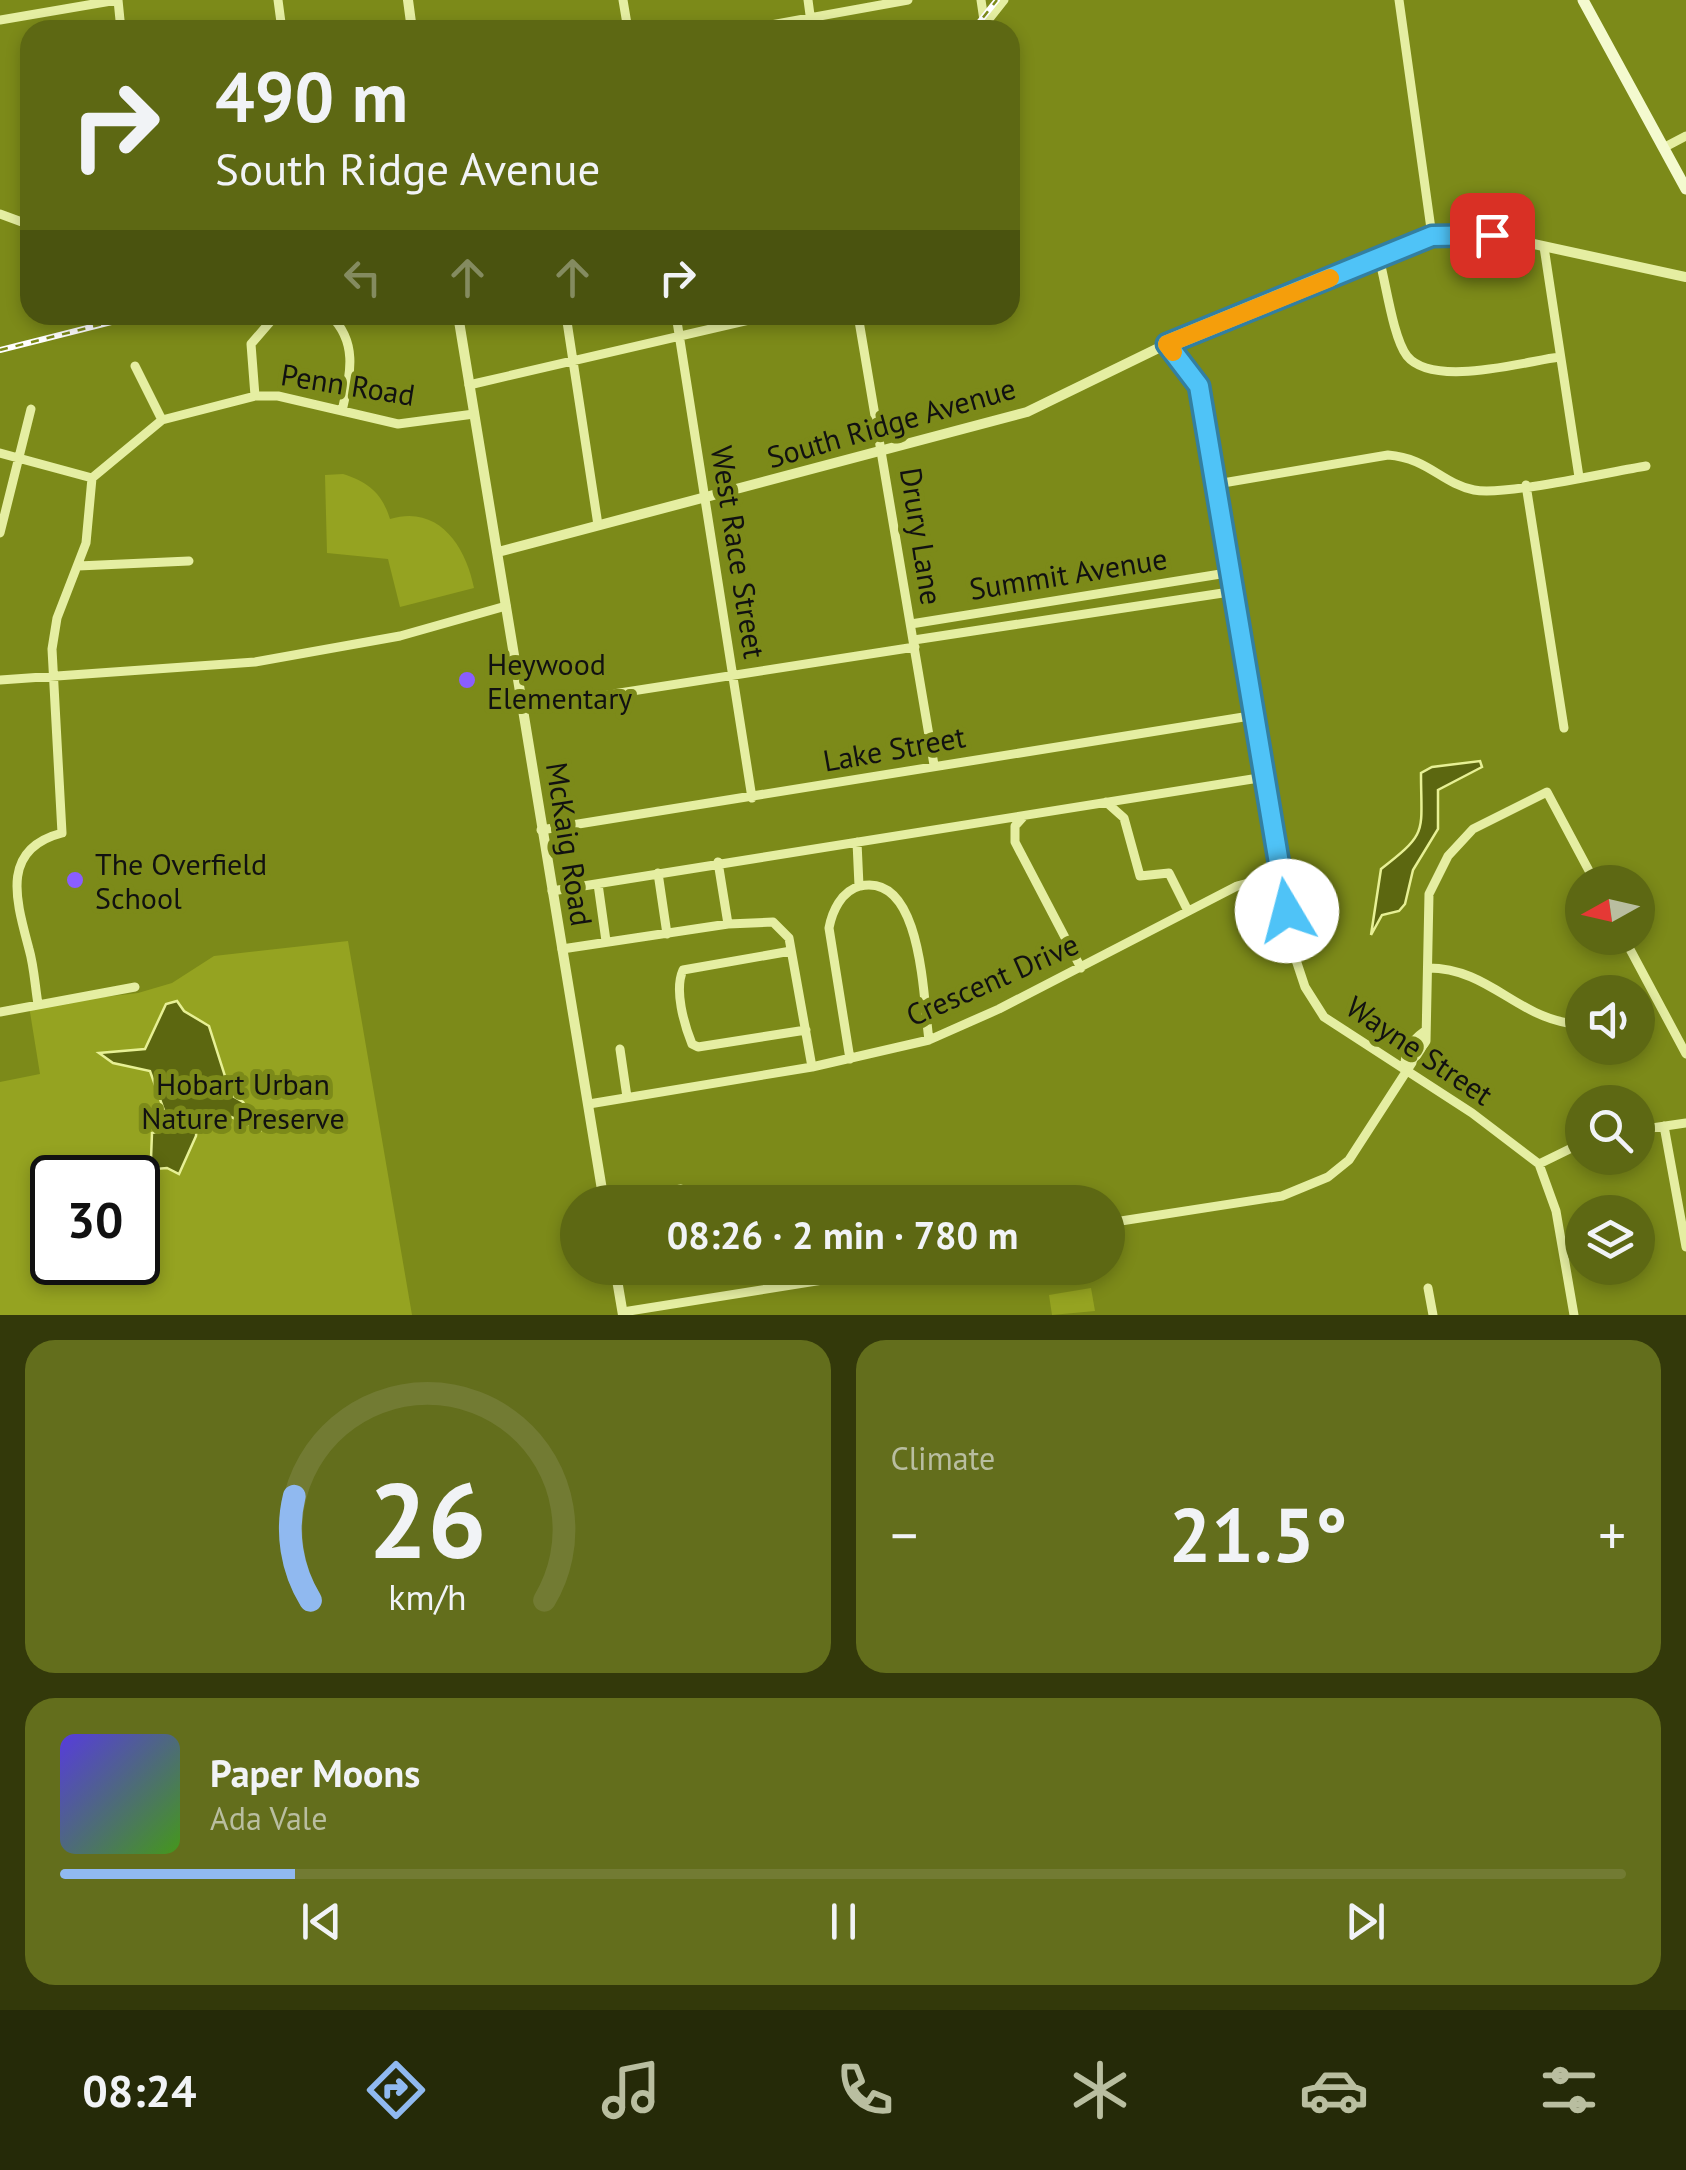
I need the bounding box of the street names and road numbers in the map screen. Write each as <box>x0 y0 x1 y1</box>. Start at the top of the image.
street label: Penn Road <box>278 354 418 414</box>
street label: South Ridge Avenue <box>762 368 1020 476</box>
street label: West Race Street <box>703 443 775 661</box>
street label: Drury Lane <box>892 465 952 607</box>
street label: Summit Avenue <box>966 538 1170 608</box>
street label: Lake Street <box>820 716 968 780</box>
street label: McKaig Road <box>538 759 602 929</box>
street label: Crescent Drive <box>900 924 1084 1034</box>
street label: Wayne Street <box>1339 987 1501 1113</box>

